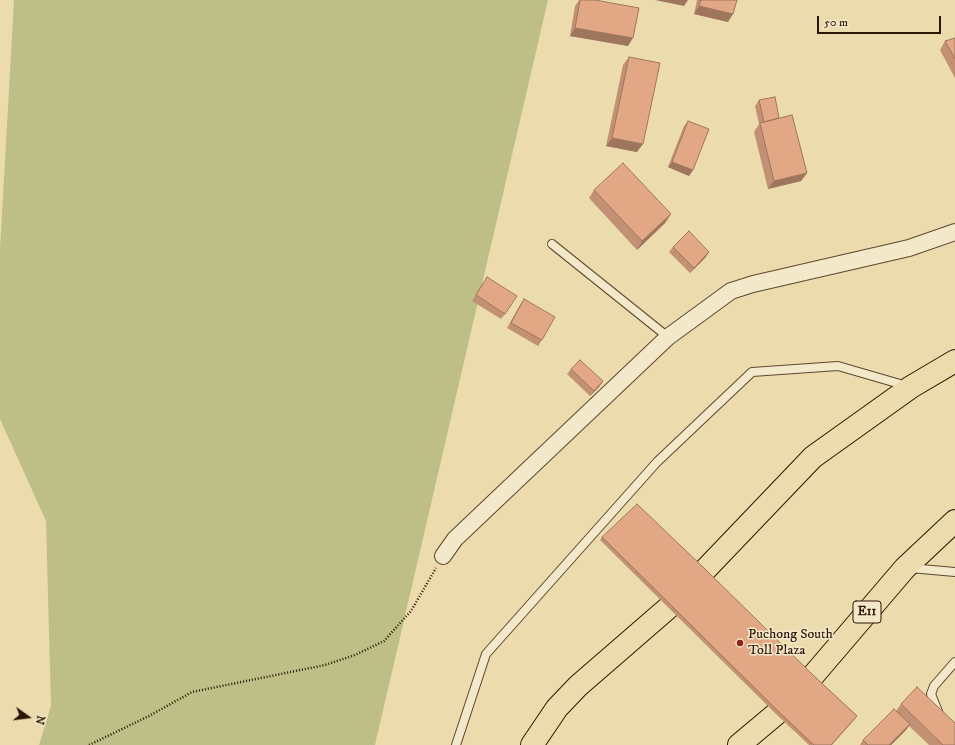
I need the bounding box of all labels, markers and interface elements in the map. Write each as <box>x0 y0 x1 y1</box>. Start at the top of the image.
scale bar <box>819 8 943 34</box>
text: 50 m <box>824 15 848 30</box>
road number: E11 <box>853 601 881 623</box>
place label: Puchong South Toll Plaza <box>748 627 833 660</box>
marker: Puchong South Toll Plaza <box>735 638 745 648</box>
north arrow <box>8 697 48 737</box>
text: N <box>32 714 48 726</box>

